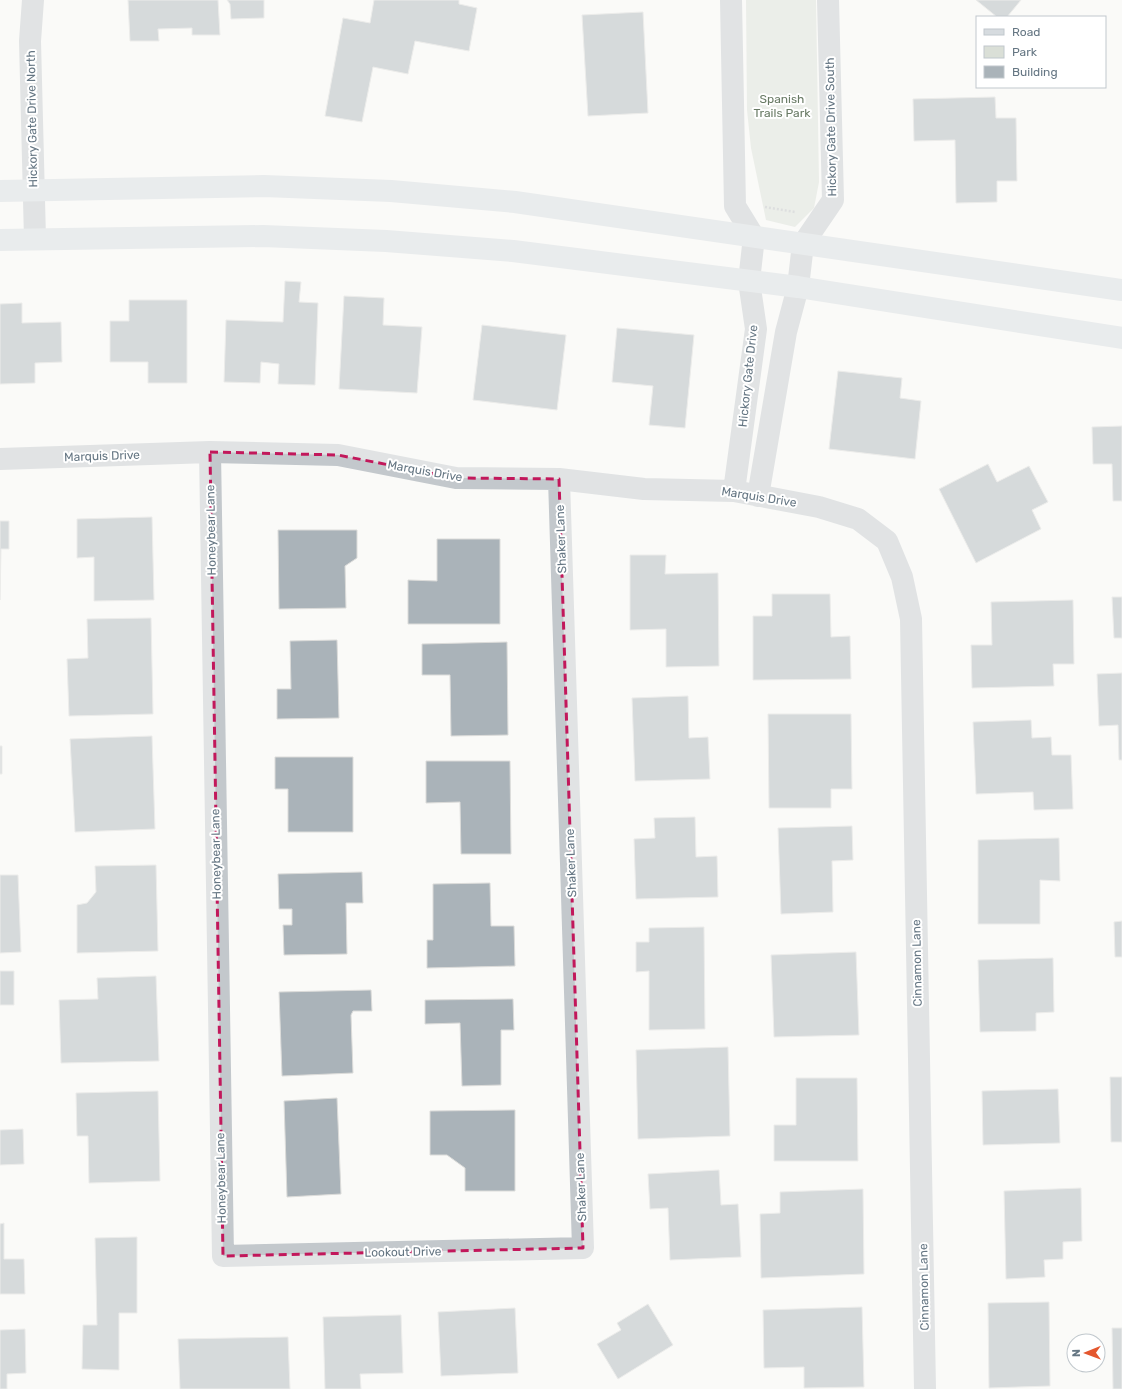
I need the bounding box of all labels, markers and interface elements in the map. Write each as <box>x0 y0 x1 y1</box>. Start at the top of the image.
legend <box>976 16 1106 88</box>
text: Road <box>1012 25 1040 39</box>
text: Park <box>1012 45 1038 59</box>
street label: Hickory Gate Drive North <box>24 50 40 188</box>
street label: Hickory Gate Drive South <box>823 57 839 197</box>
text: Building <box>1012 65 1058 79</box>
park label: Spanish Trails Park <box>754 92 811 120</box>
street label: Hickory Gate Drive <box>736 324 760 428</box>
street label: Marquis Drive <box>64 448 140 464</box>
street label: Marquis Drive <box>386 458 464 485</box>
street label: Honeybear Lane <box>203 484 219 576</box>
street label: Marquis Drive <box>720 484 798 510</box>
street label: Shaker Lane <box>553 504 569 574</box>
street label: Honeybear Lane <box>208 808 224 900</box>
street label: Shaker Lane <box>563 828 579 898</box>
street label: Cinnamon Lane <box>909 919 925 1007</box>
street label: Honeybear Lane <box>213 1132 229 1224</box>
street label: Shaker Lane <box>573 1152 589 1222</box>
street label: Cinnamon Lane <box>916 1243 932 1331</box>
street label: Lookout Drive <box>364 1244 442 1260</box>
north arrow <box>1066 1333 1106 1373</box>
text: N <box>1070 1349 1083 1357</box>

